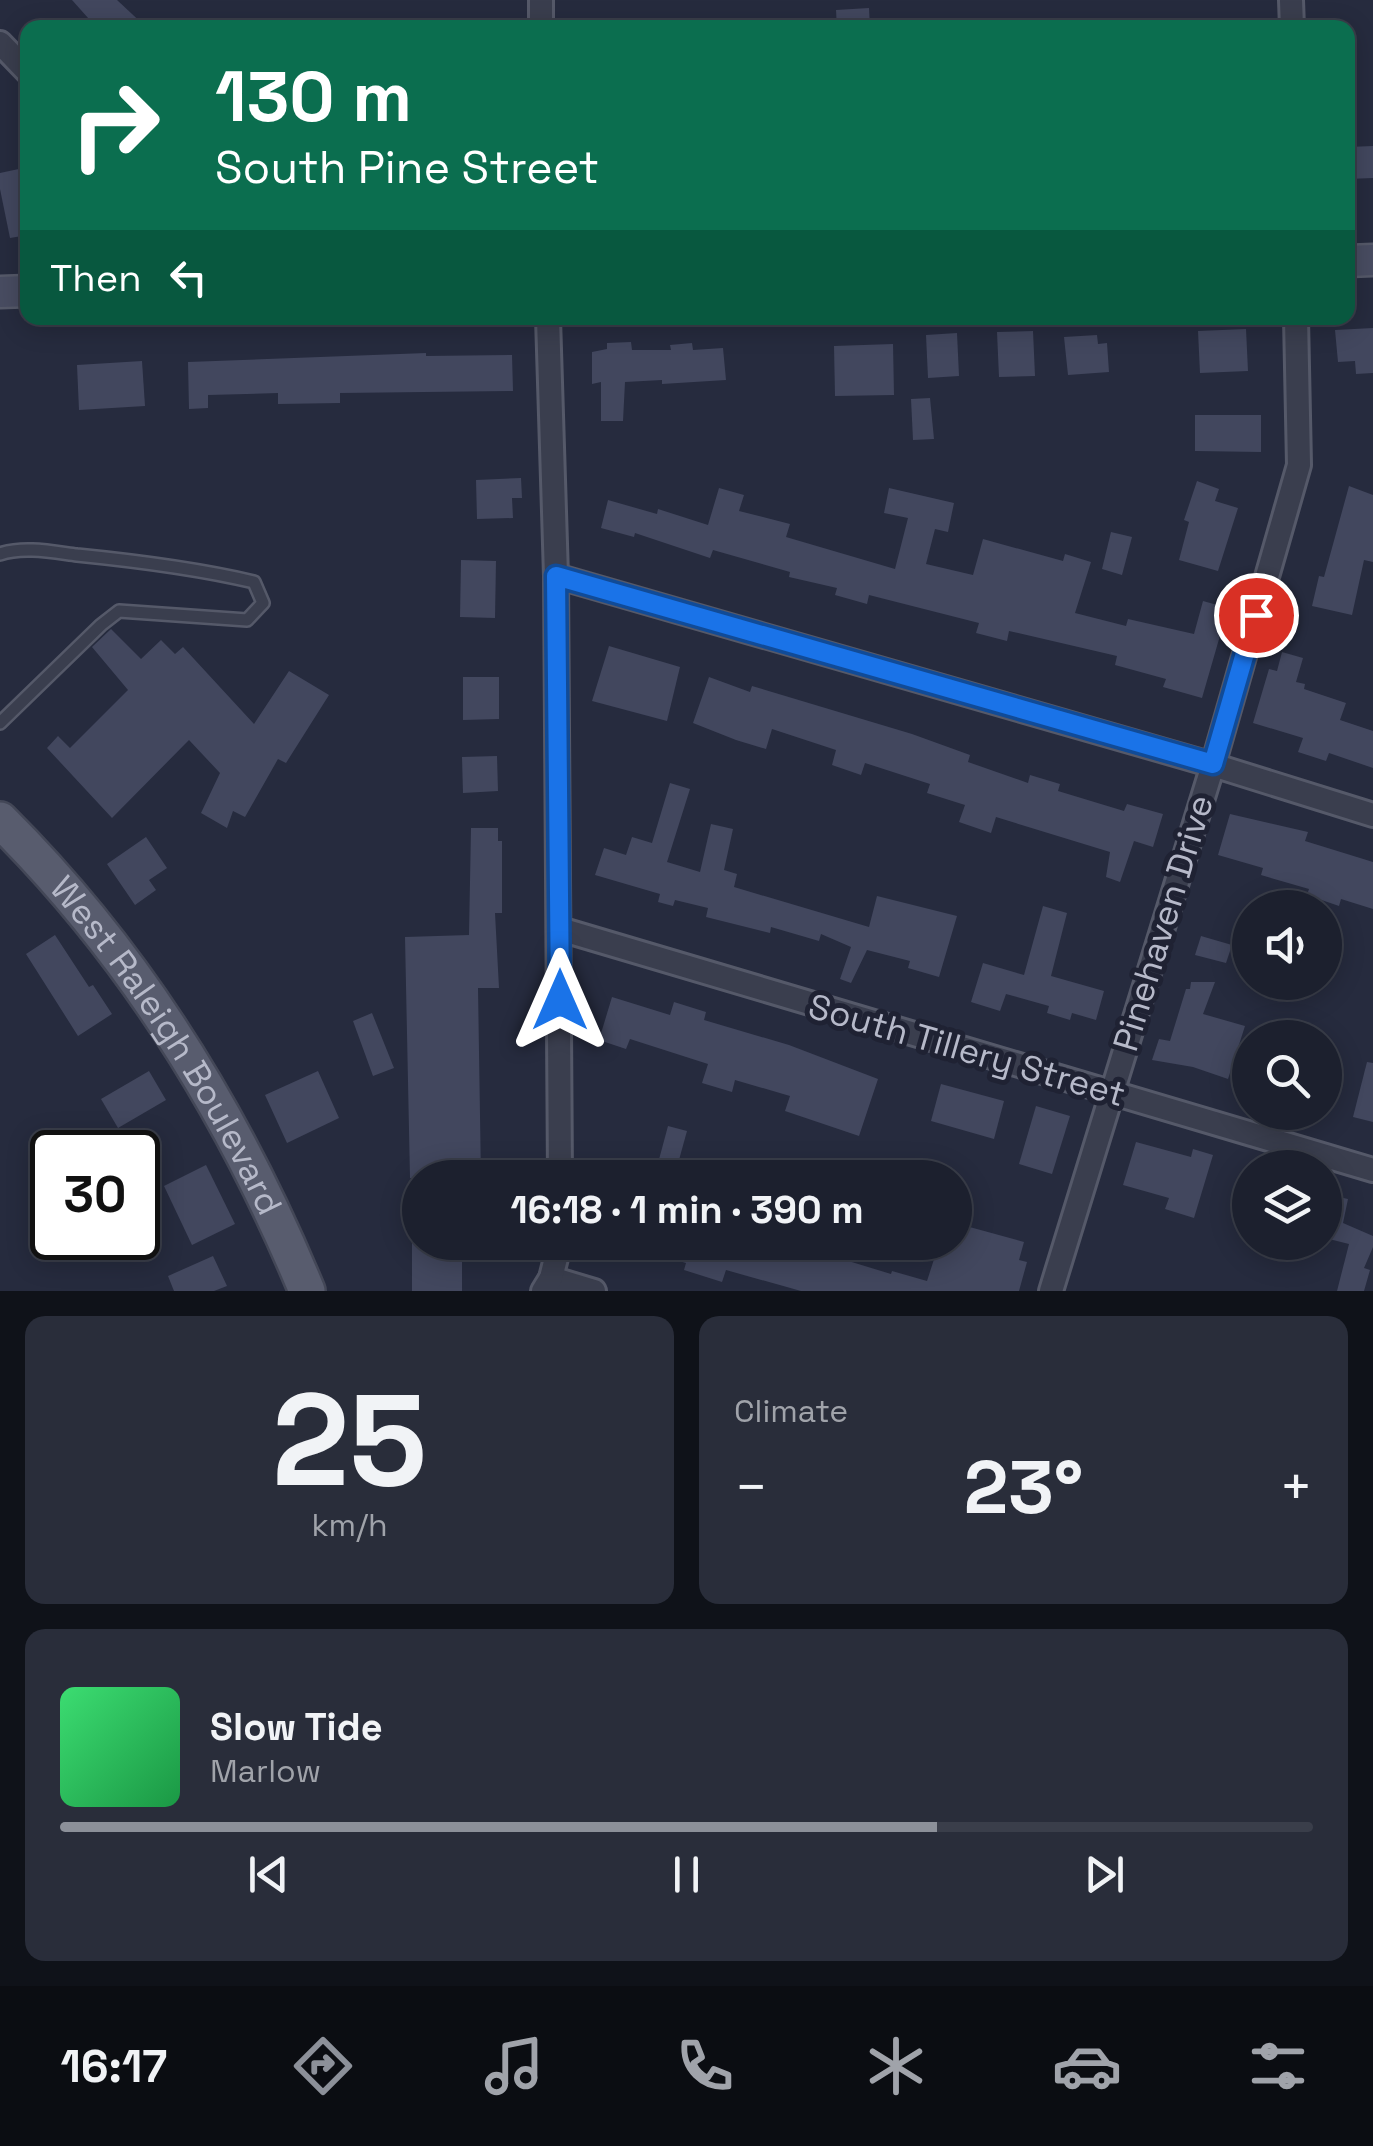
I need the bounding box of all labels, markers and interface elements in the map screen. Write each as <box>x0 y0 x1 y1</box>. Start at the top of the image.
text: 130 m <box>215 52 412 141</box>
icon: right <box>50 60 180 190</box>
text: South Pine Street <box>215 139 599 196</box>
icon: left <box>161 250 216 305</box>
text: Then <box>50 254 141 302</box>
pin <box>1214 573 1299 658</box>
icon: arrive <box>1229 588 1284 643</box>
street label: Pinehaven Drive <box>1103 790 1223 1056</box>
street label: West Raleigh Boulevard <box>41 867 292 1222</box>
map controls <box>1232 890 1342 1260</box>
button: sound <box>1232 890 1342 1000</box>
position arrow <box>508 948 612 1052</box>
street label: South Tillery Street <box>804 984 1130 1116</box>
button: search <box>1232 1020 1342 1130</box>
speed limit sign: 30 <box>30 1130 160 1260</box>
button: layers <box>1232 1150 1342 1260</box>
text: 16:18 · 1 min · 390 m <box>510 1186 864 1234</box>
text: 25 <box>272 1357 427 1523</box>
text: Climate <box>734 1391 848 1431</box>
text: 23° <box>964 1439 1083 1535</box>
text: − <box>734 1452 768 1522</box>
text: + <box>1279 1452 1313 1522</box>
text: km/h <box>311 1505 388 1545</box>
text: Slow Tide <box>210 1703 383 1751</box>
text: Marlow <box>210 1751 321 1791</box>
icon: previous <box>241 1847 296 1902</box>
icon: pause <box>659 1847 714 1902</box>
icon: next <box>1077 1847 1132 1902</box>
icon: directions <box>288 2031 358 2101</box>
icon: music <box>479 2031 549 2101</box>
icon: phone <box>670 2031 740 2101</box>
icon: climate <box>861 2031 931 2101</box>
icon: car <box>1052 2031 1122 2101</box>
icon: filters <box>1243 2031 1313 2101</box>
text: 16:17 <box>60 2038 167 2095</box>

